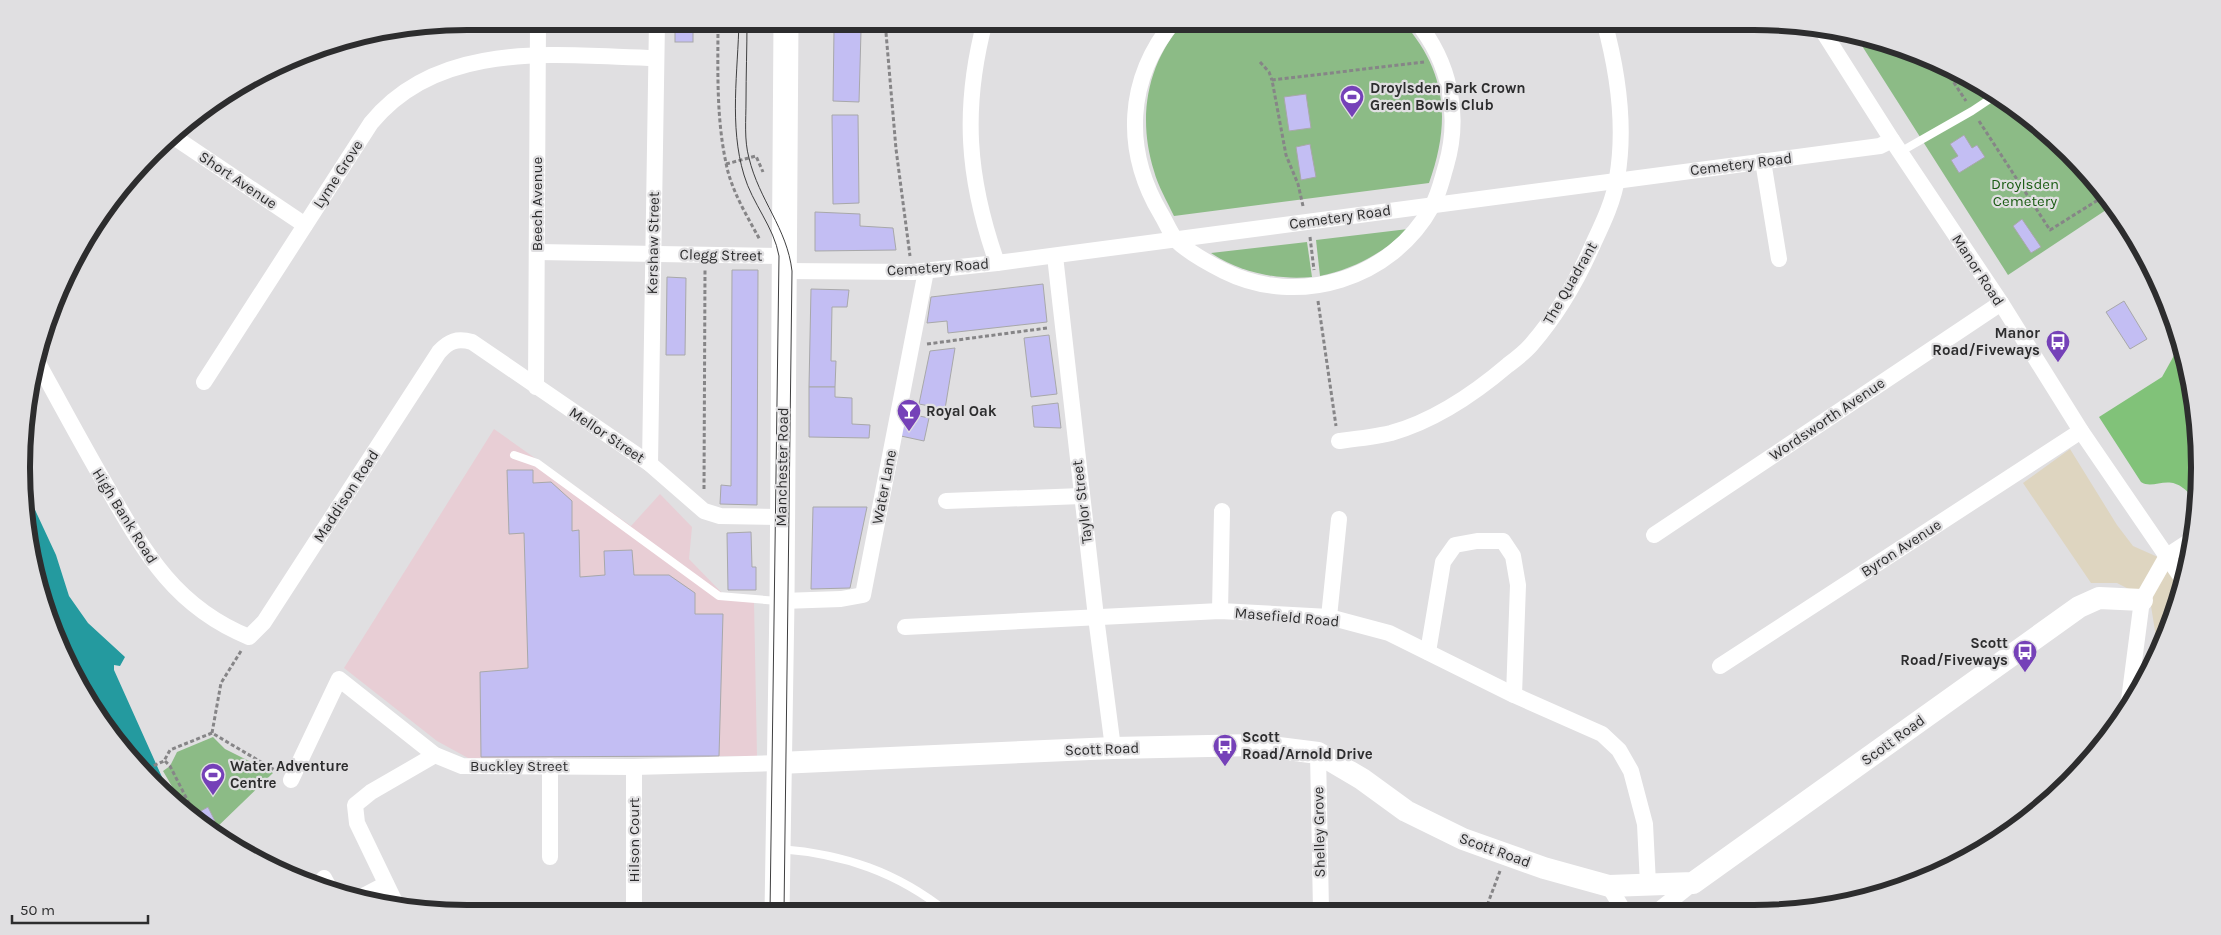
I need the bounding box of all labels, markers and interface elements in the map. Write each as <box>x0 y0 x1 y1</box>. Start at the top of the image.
place label: Droylsden Park Crown Green Bowls Club <box>1370 79 1526 114</box>
sports icon: Droylsden Park Crown Green Bowls Club <box>1339 84 1365 118</box>
street label: Lyme Grove <box>309 137 367 211</box>
street label: Short Avenue <box>196 147 280 213</box>
street label: Cemetery Road <box>1689 149 1793 179</box>
street label: Beech Avenue <box>528 157 546 251</box>
park label: Droylsden Cemetery <box>1991 175 2059 210</box>
street label: Kershaw Street <box>643 191 663 295</box>
street label: Cemetery Road <box>1288 201 1392 233</box>
street label: Manor Road <box>1948 231 2008 309</box>
street label: The Quadrant <box>1539 238 1601 327</box>
street label: Clegg Street <box>679 245 763 265</box>
street label: Cemetery Road <box>886 254 990 280</box>
place label: Manor Road/Fiveways <box>1932 324 2040 359</box>
bus stop icon: Manor Road/Fiveways <box>2045 329 2071 363</box>
street label: Wordsworth Avenue <box>1766 374 1888 464</box>
bar icon: Royal Oak <box>896 398 922 432</box>
place label: Royal Oak <box>926 402 997 420</box>
street label: Mellor Street <box>566 403 648 467</box>
street label: Manchester Road <box>772 407 792 527</box>
street label: Maddison Road <box>309 446 383 546</box>
street label: Water Lane <box>868 448 900 526</box>
street label: Taylor Street <box>1068 459 1096 545</box>
street label: High Bank Road <box>89 465 161 567</box>
street label: Byron Avenue <box>1858 515 1944 581</box>
street label: Masefield Road <box>1234 603 1340 631</box>
place label: Scott Road/Fiveways <box>1900 634 2008 669</box>
bus stop icon: Scott Road/Fiveways <box>2012 639 2038 673</box>
street label: Scott Road <box>1858 711 1928 769</box>
place label: Scott Road/Arnold Drive <box>1242 728 1373 763</box>
bus stop icon: Scott Road/Arnold Drive <box>1212 733 1238 767</box>
street label: Scott Road <box>1065 739 1139 759</box>
place label: Water Adventure Centre <box>230 757 349 792</box>
street label: Buckley Street <box>470 757 568 775</box>
sports icon: Water Adventure Centre <box>200 762 226 796</box>
street label: Shelley Grove <box>1309 786 1329 878</box>
street label: Hilson Court <box>625 797 643 882</box>
street label: Scott Road <box>1457 829 1533 871</box>
scale bar <box>12 892 149 924</box>
text: 50 m <box>20 901 55 919</box>

